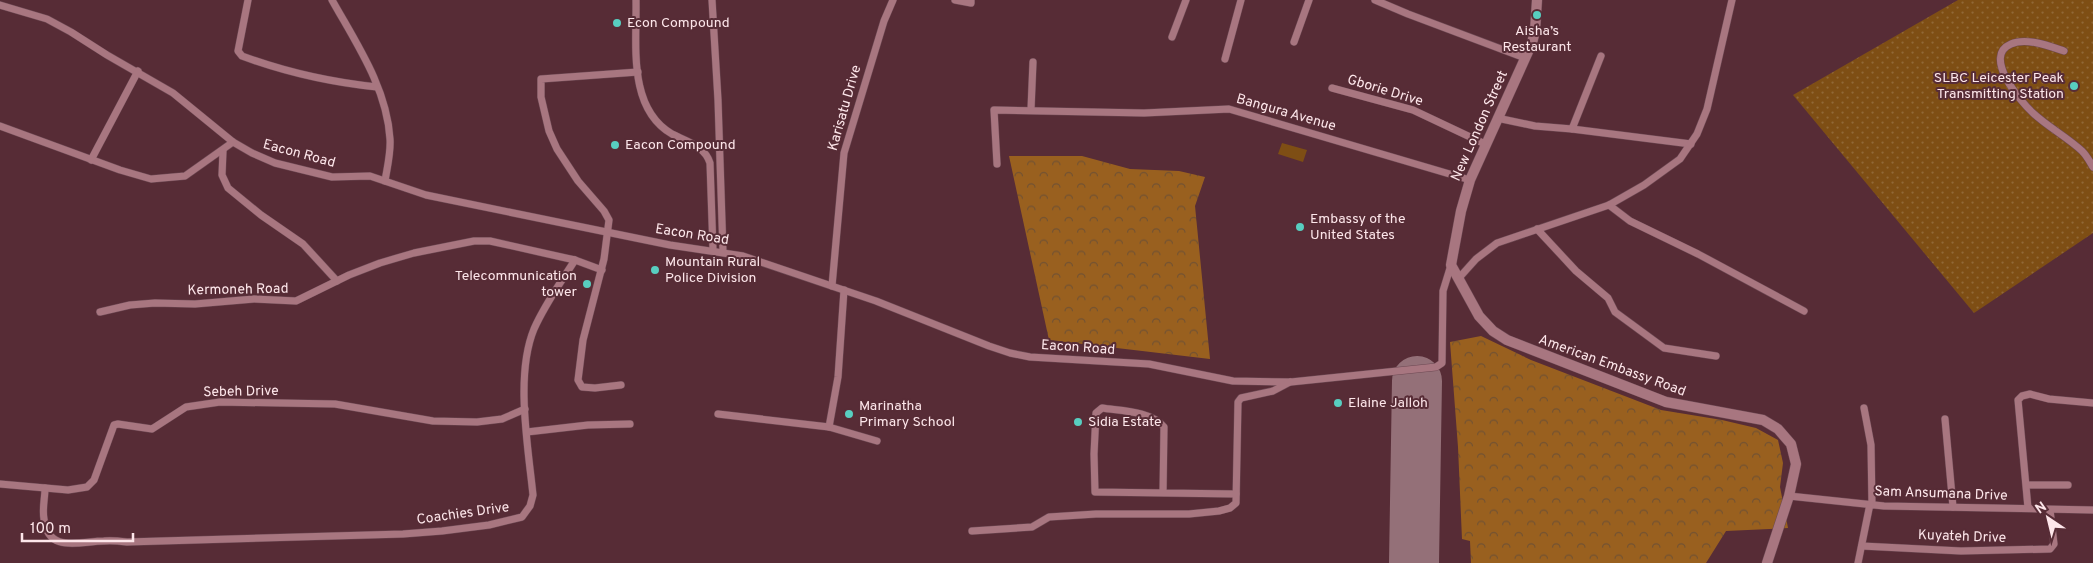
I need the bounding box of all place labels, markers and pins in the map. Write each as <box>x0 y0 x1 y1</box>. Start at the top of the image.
marker: Aisha’s Restaurant <box>1531 9 1543 21</box>
place label: Econ Compound <box>627 15 730 32</box>
marker: Econ Compound <box>611 17 623 29</box>
place label: Aisha’s Restaurant <box>1503 23 1571 56</box>
place label: SLBC Leicester Peak Transmitting Station <box>1934 70 2064 103</box>
marker: SLBC Leicester Peak Transmitting Station <box>2068 80 2080 92</box>
place label: Eacon Compound <box>625 137 736 154</box>
marker: Eacon Compound <box>609 139 621 151</box>
place label: Embassy of the United States <box>1310 211 1405 244</box>
marker: Embassy of the United States <box>1294 221 1306 233</box>
place label: Mountain Rural Police Division <box>665 254 760 287</box>
marker: Mountain Rural Police Division <box>649 264 661 276</box>
place label: Telecommunication tower <box>455 268 578 301</box>
marker: Telecommunication tower <box>581 278 593 290</box>
place label: Elaine Jalloh <box>1348 395 1428 412</box>
marker: Elaine Jalloh <box>1332 397 1344 409</box>
place label: Marinatha Primary School <box>859 398 955 431</box>
marker: Marinatha Primary School <box>843 408 855 420</box>
place label: Sidia Estate <box>1088 414 1162 431</box>
marker: Sidia Estate <box>1072 416 1084 428</box>

